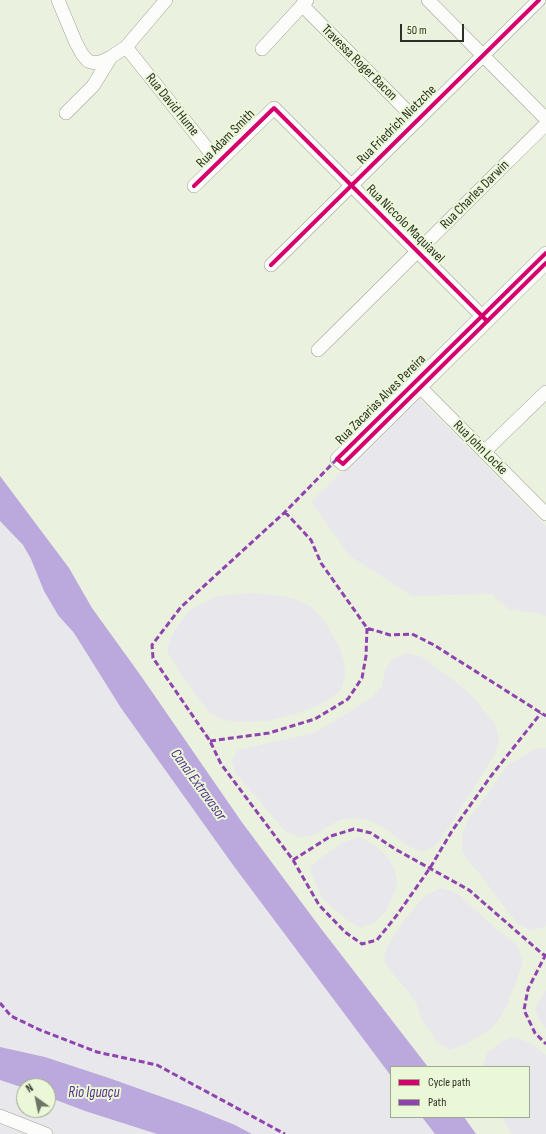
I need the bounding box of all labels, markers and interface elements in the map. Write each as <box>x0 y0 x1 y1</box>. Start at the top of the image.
scale bar <box>402 16 466 42</box>
street label: Travessa Roger Bacon <box>317 21 401 105</box>
text: 50 m <box>407 23 427 38</box>
street label: Rua David Hume <box>142 70 202 140</box>
street label: Rua Friedrich Nietzche <box>354 82 440 168</box>
street label: Rua Adam Smith <box>193 106 259 172</box>
street label: Rua Charles Darwin <box>437 157 513 233</box>
street label: Rua Niccolo Maquiavel <box>362 181 448 267</box>
street label: Rua Zacarias Alves Pereira <box>332 351 430 449</box>
street label: Rua John Locke <box>449 417 511 479</box>
water label: Canal Extravasor <box>166 746 230 824</box>
legend <box>390 1066 530 1118</box>
text: Cycle path <box>428 1075 470 1090</box>
north arrow <box>16 1078 56 1118</box>
text: N <box>24 1081 36 1095</box>
water label: Rio Iguaçu <box>68 1084 120 1102</box>
text: Path <box>428 1095 446 1110</box>

